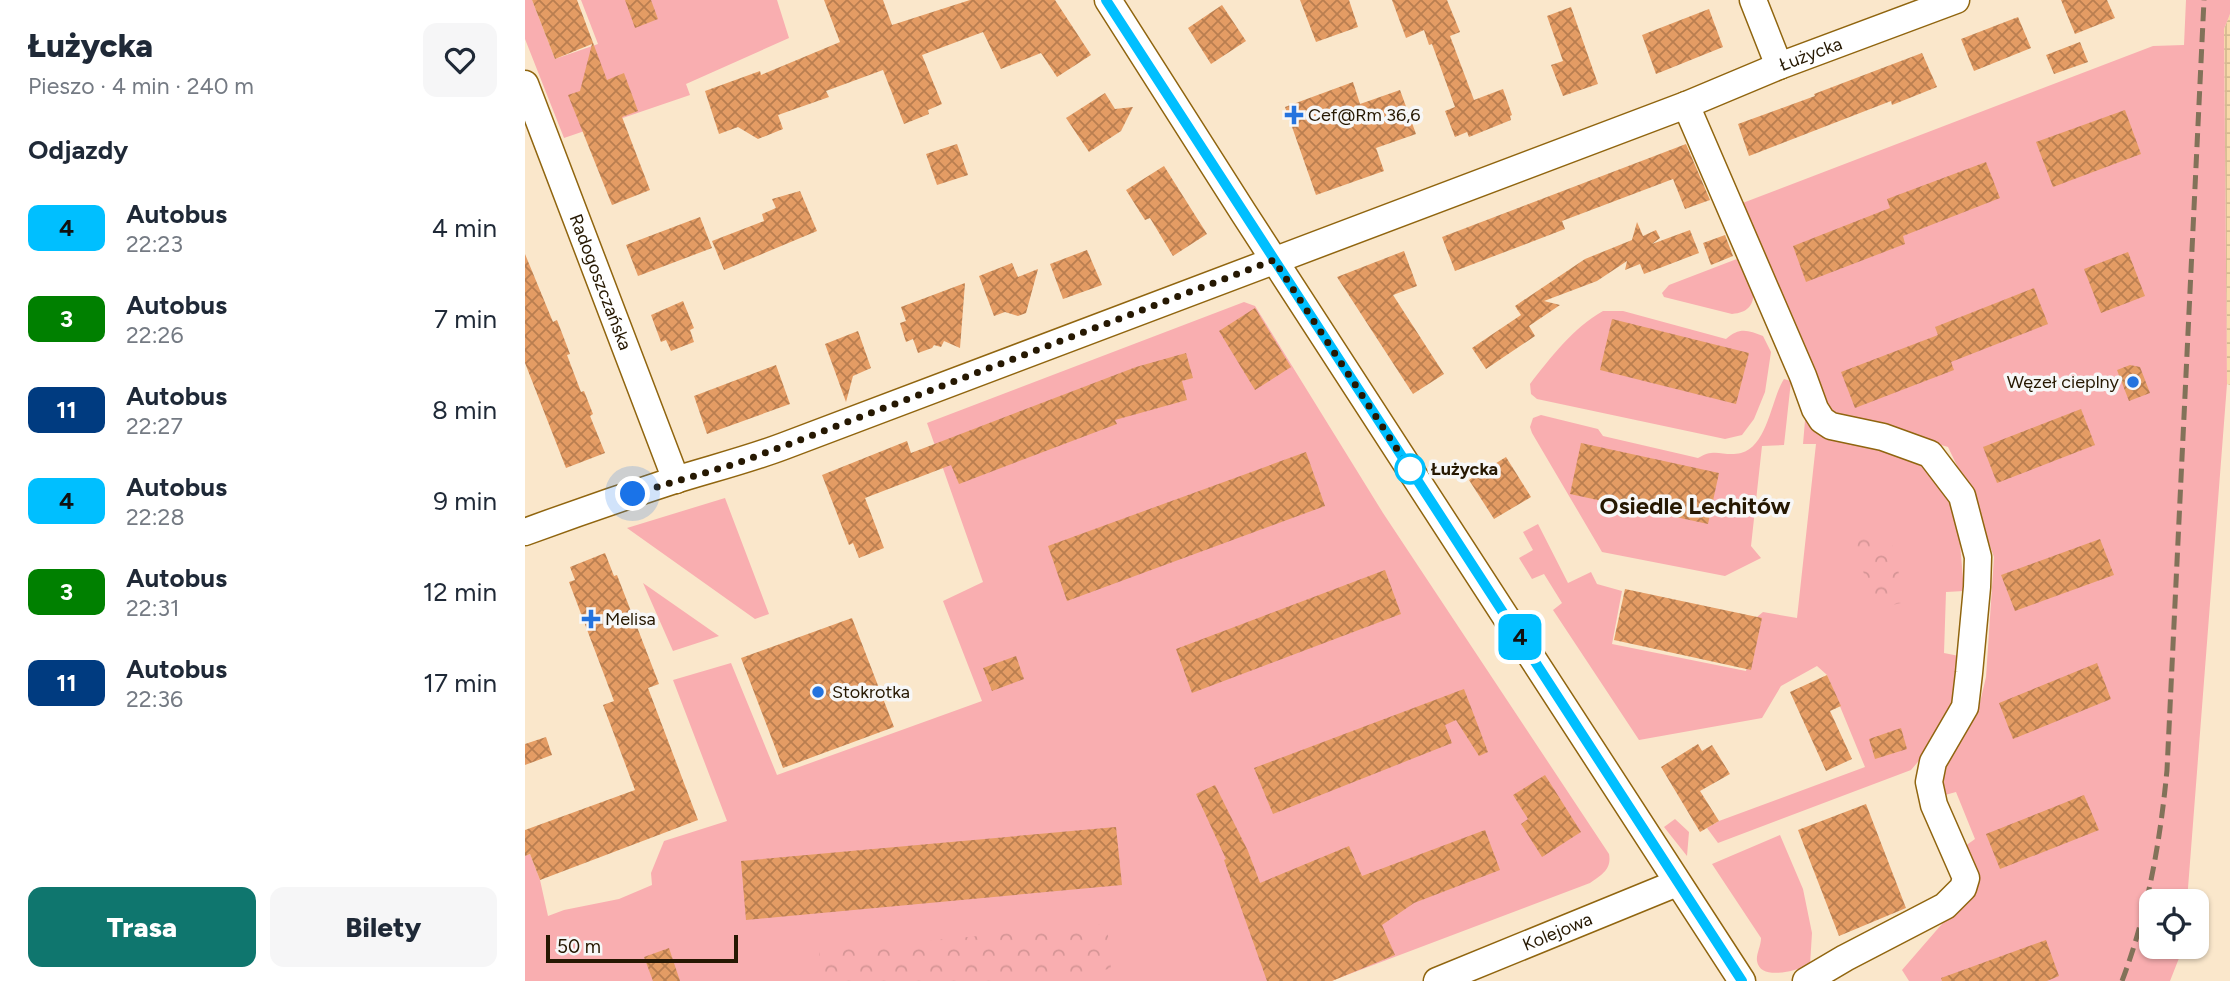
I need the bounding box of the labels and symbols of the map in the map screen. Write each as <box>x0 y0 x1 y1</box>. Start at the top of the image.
street label: Łużycka <box>1776 32 1845 76</box>
place label: Cef@Rm 36,6 <box>1308 104 1421 126</box>
marker: Cef@Rm 36,6 <box>1286 107 1302 123</box>
street label: Radogoszczańska <box>565 211 636 353</box>
place label: Węzeł cieplny <box>2007 371 2120 393</box>
marker: Węzeł cieplny <box>2125 374 2141 390</box>
marker: Łużycka <box>1395 454 1425 484</box>
place label: Łużycka <box>1431 458 1498 480</box>
your location <box>615 476 650 511</box>
district label: Osiedle Lechitów <box>1600 491 1791 520</box>
place label: Melisa <box>605 608 656 630</box>
marker: Melisa <box>583 611 599 627</box>
line badge: 4 <box>1497 614 1543 660</box>
place label: Stokrotka <box>832 681 910 703</box>
marker: Stokrotka <box>810 684 826 700</box>
street label: Kolejowa <box>1519 908 1595 956</box>
scale bar <box>546 932 739 964</box>

